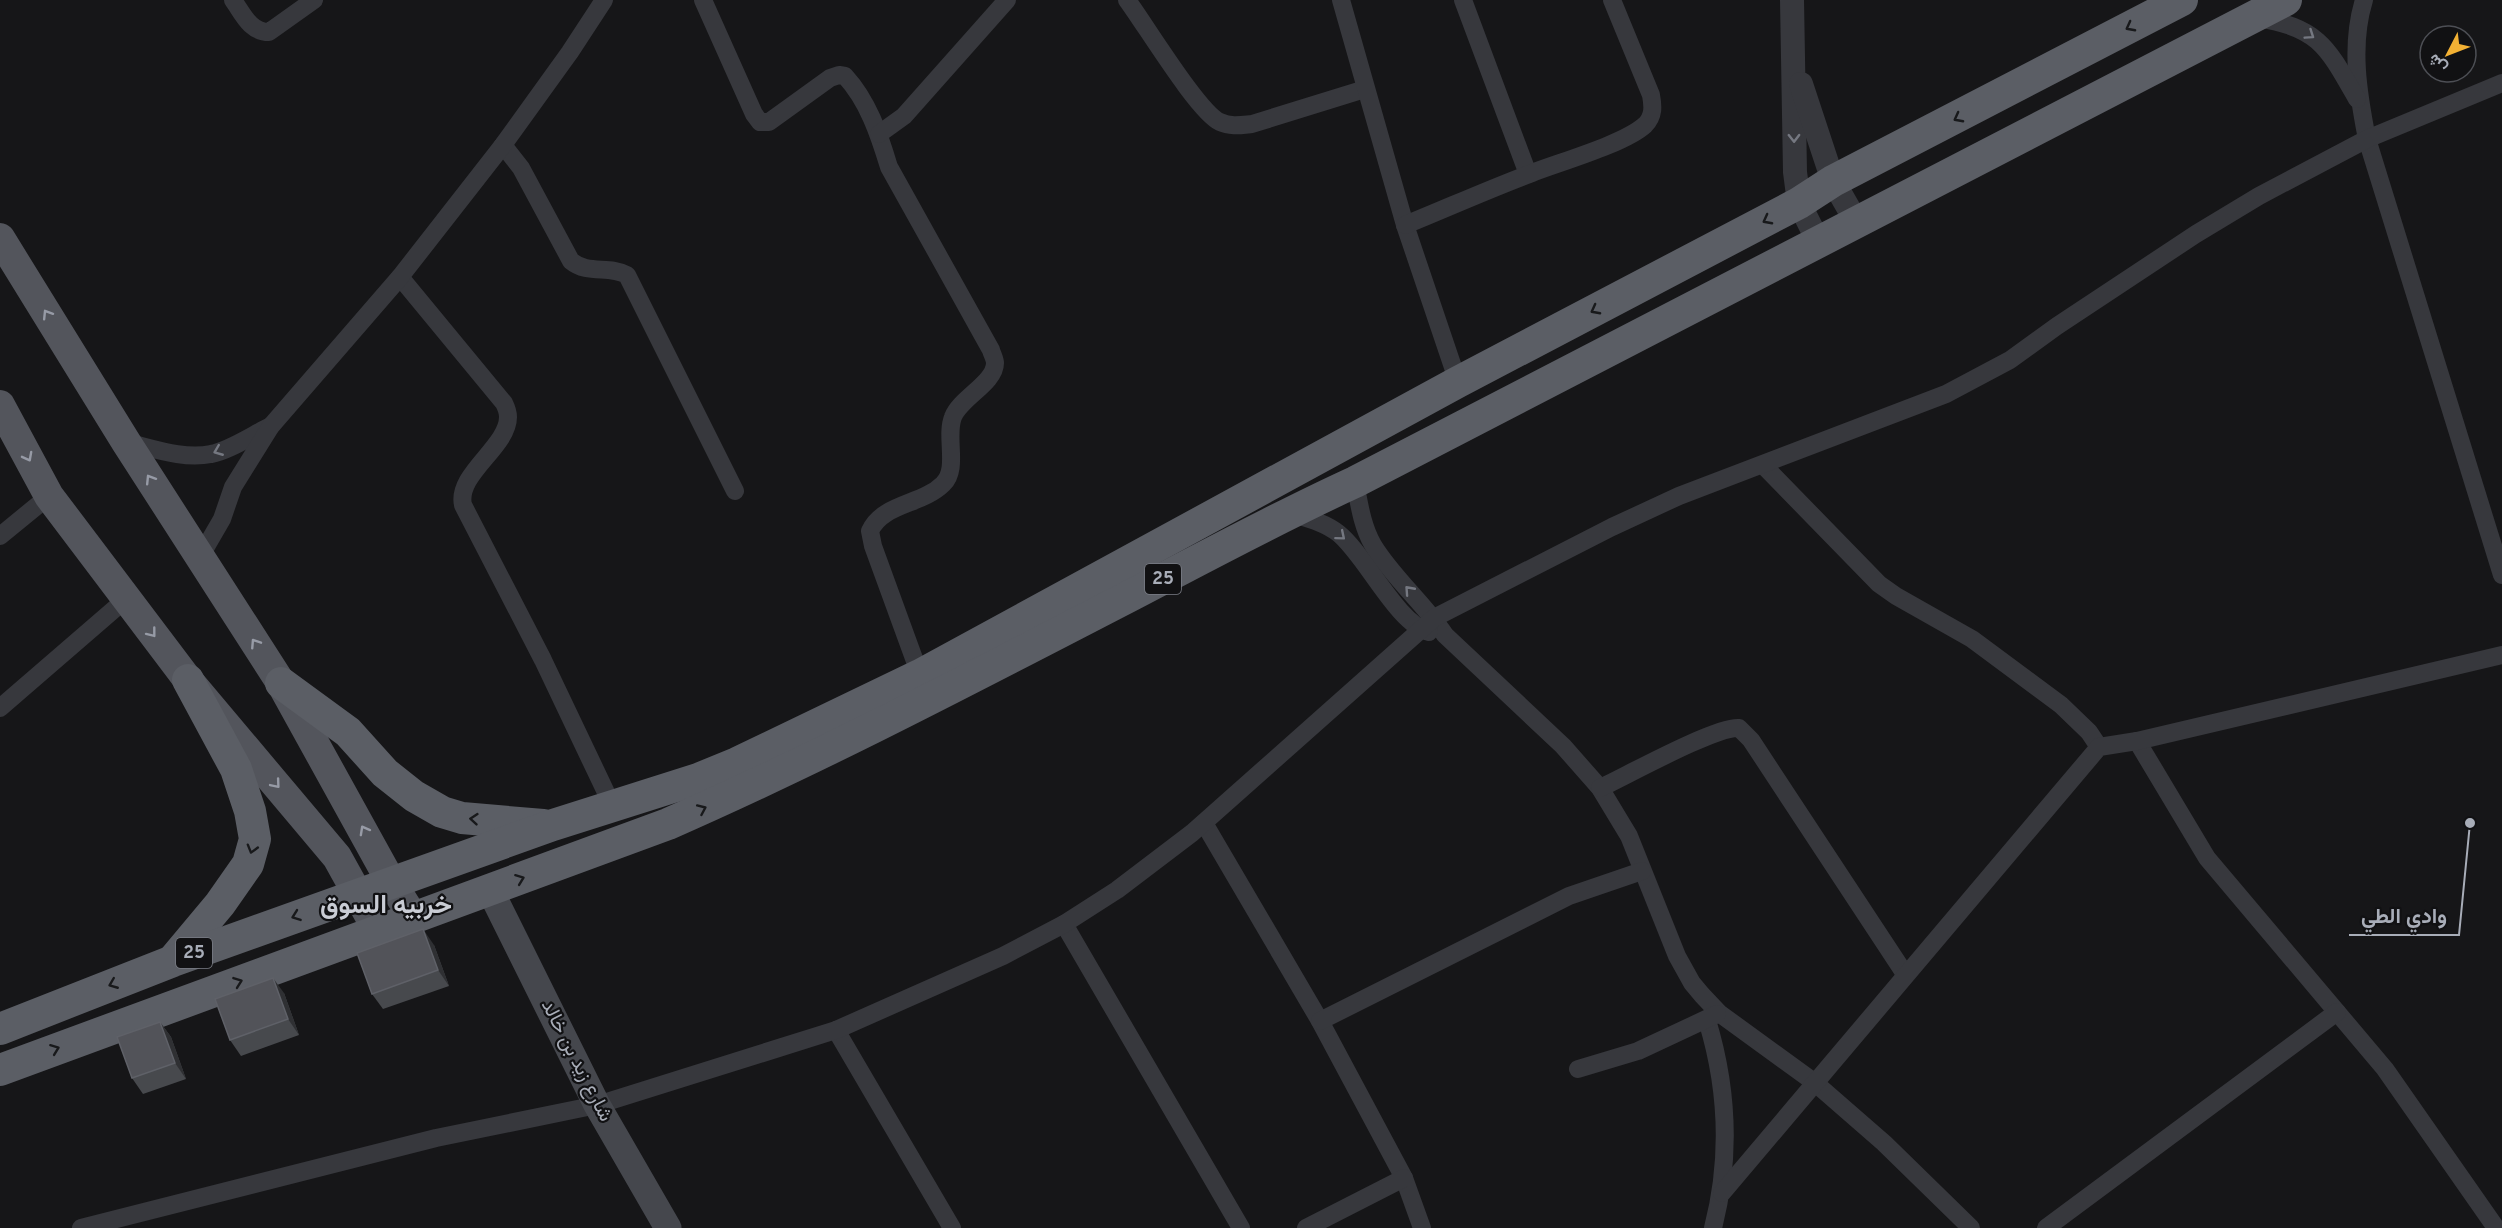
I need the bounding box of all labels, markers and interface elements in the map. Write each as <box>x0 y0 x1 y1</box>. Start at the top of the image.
one-way arrow <box>2126 20 2137 31</box>
north arrow <box>2418 24 2478 84</box>
one-way arrow <box>2303 27 2314 38</box>
text: ش <box>2424 49 2452 77</box>
one-way arrow <box>1953 110 1964 122</box>
one-way arrow <box>1788 134 1801 143</box>
one-way arrow <box>1763 212 1774 224</box>
one-way arrow <box>1591 303 1601 314</box>
one-way arrow <box>43 310 55 320</box>
one-way arrow <box>214 444 225 456</box>
one-way arrow <box>21 451 32 461</box>
one-way arrow <box>146 475 158 485</box>
one-way arrow <box>1334 529 1345 540</box>
road number: 25 <box>1145 564 1181 594</box>
one-way arrow <box>1405 586 1416 596</box>
one-way arrow <box>145 626 156 637</box>
one-way arrow <box>252 639 263 650</box>
one-way arrow <box>268 777 279 788</box>
one-way arrow <box>695 805 706 817</box>
one-way arrow <box>469 813 478 826</box>
one-way arrow <box>360 826 371 836</box>
one-way arrow <box>247 844 259 854</box>
one-way arrow <box>513 874 524 886</box>
district label: خربیه السوق <box>320 890 452 923</box>
callout: وادي الطي <box>2349 896 2459 935</box>
text: وادي الطي <box>2361 904 2447 933</box>
one-way arrow <box>291 909 302 922</box>
road number: 25 <box>176 938 212 968</box>
one-way arrow <box>109 977 120 989</box>
one-way arrow <box>232 977 243 990</box>
street label: شارع زيد بن خالد <box>534 996 618 1126</box>
one-way arrow <box>49 1044 60 1057</box>

